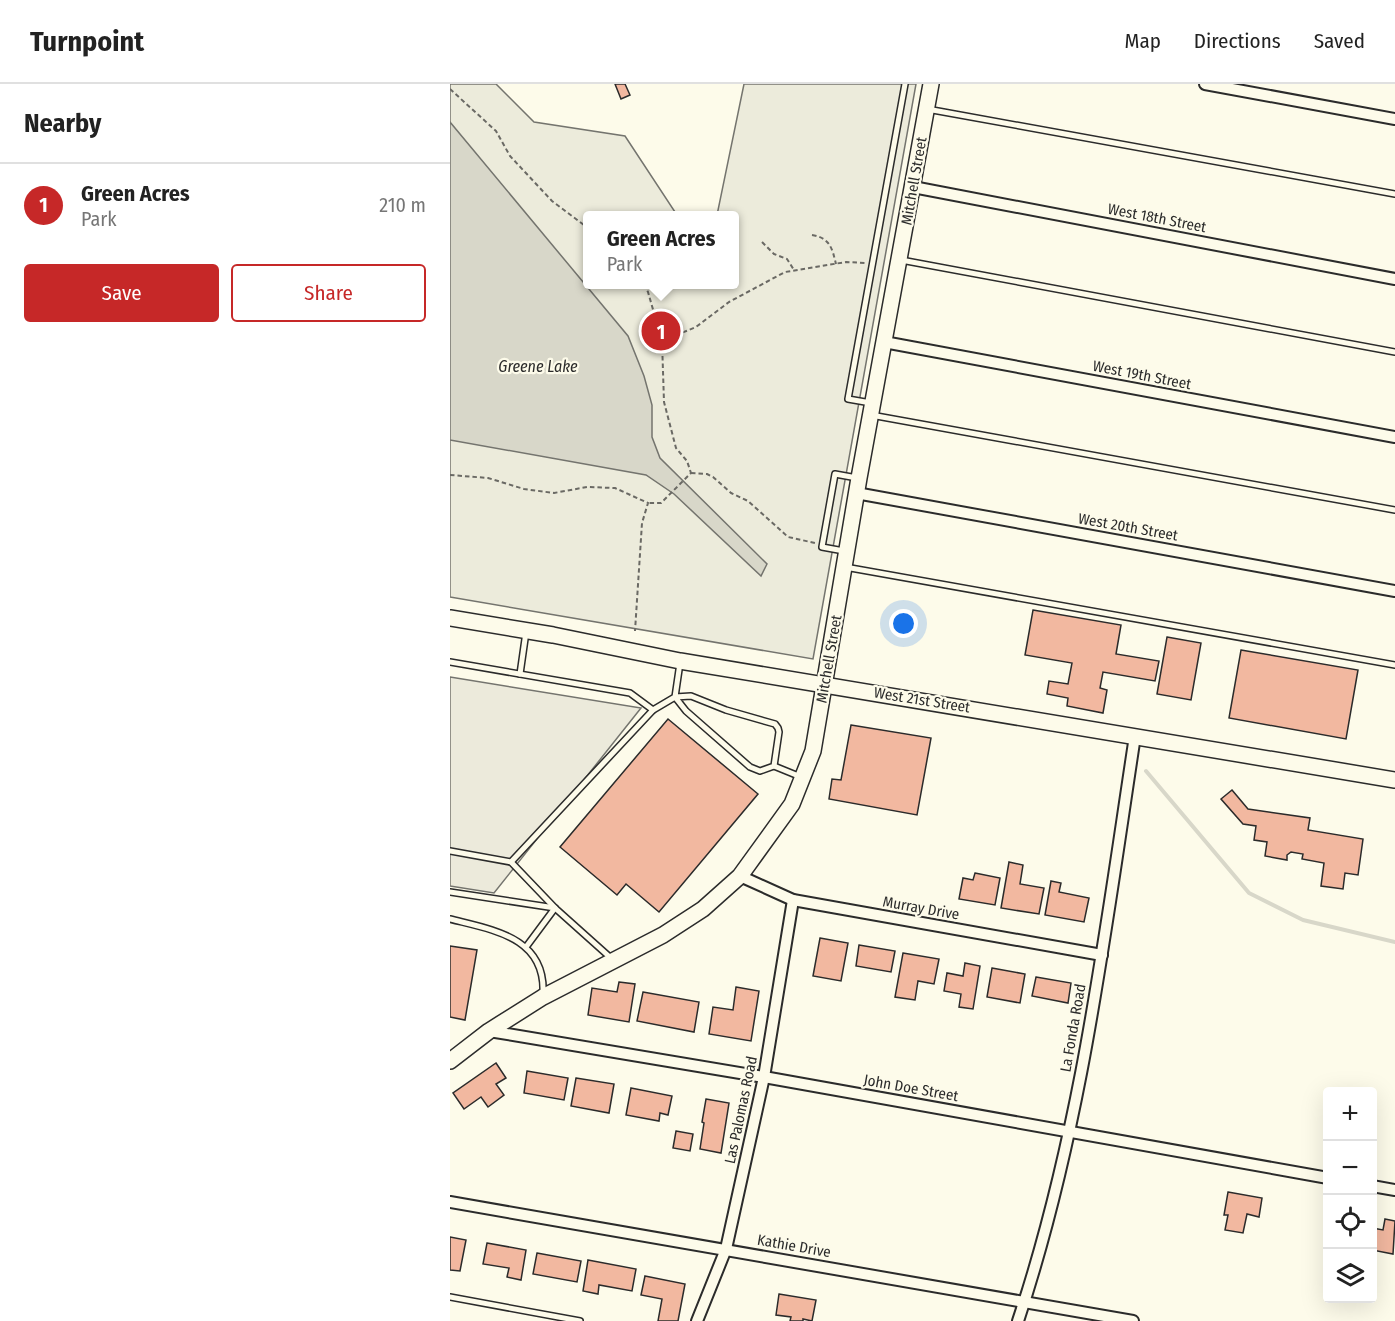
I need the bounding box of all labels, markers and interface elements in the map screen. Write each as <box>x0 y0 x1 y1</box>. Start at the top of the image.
text: Turnpoint <box>30 25 144 58</box>
text: Map <box>1124 28 1161 54</box>
text: Directions <box>1194 28 1281 54</box>
text: Saved <box>1314 28 1365 54</box>
text: Nearby <box>24 108 101 139</box>
street label: Mitchell Street <box>897 135 931 226</box>
text: Green Acres <box>81 180 190 207</box>
text: 1 <box>39 193 48 217</box>
text: 210 m <box>379 193 426 217</box>
street label: West 18th Street <box>1106 200 1208 236</box>
text: Park <box>81 207 117 231</box>
popup <box>583 211 739 289</box>
text: Green Acres <box>607 225 715 252</box>
text: Park <box>607 252 642 276</box>
button: Save <box>24 264 219 322</box>
button: Share <box>231 264 426 322</box>
pin: 1 <box>642 308 680 354</box>
water label: Greene Lake <box>498 357 578 376</box>
street label: West 19th Street <box>1091 357 1193 393</box>
street label: West 20th Street <box>1077 509 1179 545</box>
your location <box>889 609 918 638</box>
street label: Mitchell Street <box>812 613 846 704</box>
street label: West 21st Street <box>873 684 971 717</box>
street label: Murray Drive <box>881 892 961 924</box>
street label: La Fonda Road <box>1056 982 1090 1074</box>
street label: Las Palomas Road <box>721 1055 761 1165</box>
street label: John Doe Street <box>862 1071 960 1105</box>
map controls <box>1323 1087 1377 1303</box>
button: + <box>1323 1087 1377 1141</box>
button: − <box>1323 1141 1377 1195</box>
button: locate <box>1323 1195 1377 1249</box>
street label: Kathie Drive <box>756 1231 832 1261</box>
button: layers <box>1323 1249 1377 1303</box>

